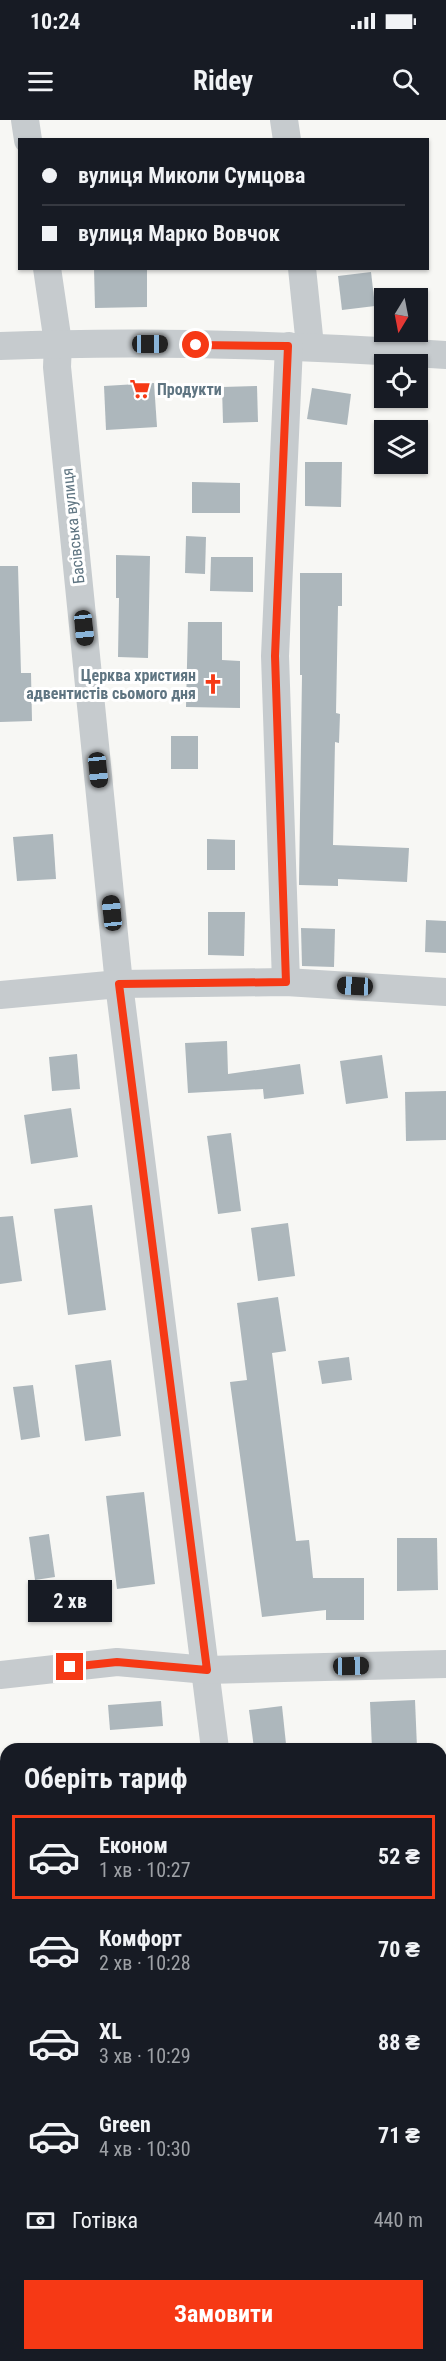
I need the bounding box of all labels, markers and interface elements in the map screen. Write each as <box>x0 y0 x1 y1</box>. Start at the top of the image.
text: 10:24 <box>30 9 81 34</box>
icon: menu <box>24 65 57 98</box>
text: Ridey <box>193 65 253 97</box>
icon: search <box>389 65 422 98</box>
text: вулиця Миколи Сумцова <box>78 163 305 188</box>
text: вулиця Марко Вовчок <box>78 221 280 246</box>
north arrow <box>374 288 428 342</box>
map controls <box>374 288 428 474</box>
route start <box>182 331 209 358</box>
car <box>132 335 168 353</box>
button: locate <box>374 354 428 408</box>
supermarket icon: Продукти <box>128 377 152 401</box>
place label: Продукти <box>157 380 222 399</box>
button: layers <box>374 420 428 474</box>
street label: Басівська вулиця <box>57 467 89 585</box>
car <box>73 609 95 647</box>
place label: Церква християн адвентистів сьомого дня <box>26 666 196 703</box>
church icon: Церква християн адвентистів сьомого дня <box>201 672 225 696</box>
car <box>87 751 109 789</box>
car <box>101 894 123 932</box>
car <box>337 976 373 996</box>
callout: 2 хв <box>28 1580 112 1622</box>
text: 2 хв <box>53 1589 87 1613</box>
route end <box>56 1653 83 1680</box>
car <box>333 1657 369 1675</box>
text: Оберіть тариф <box>24 1763 187 1795</box>
icon: car <box>27 1830 81 1884</box>
text: Економ <box>99 1833 168 1858</box>
text: 52 ₴ <box>378 1844 420 1869</box>
text: 1 хв · 10:27 <box>99 1858 191 1882</box>
icon: car <box>27 1923 81 1977</box>
text: Комфорт <box>99 1926 182 1951</box>
text: 70 ₴ <box>378 1937 420 1962</box>
text: 2 хв · 10:28 <box>99 1951 191 1975</box>
icon: car <box>27 2016 81 2070</box>
text: XL <box>99 2019 122 2044</box>
text: 88 ₴ <box>378 2030 420 2055</box>
text: 3 хв · 10:29 <box>99 2044 191 2068</box>
icon: car <box>27 2109 81 2163</box>
text: Green <box>99 2112 151 2137</box>
text: 71 ₴ <box>378 2123 420 2148</box>
text: 4 хв · 10:30 <box>99 2137 191 2161</box>
icon: cash <box>24 2204 57 2237</box>
text: Готівка <box>72 2208 138 2233</box>
text: 440 m <box>374 2208 423 2232</box>
button: Замовити <box>24 2280 423 2349</box>

